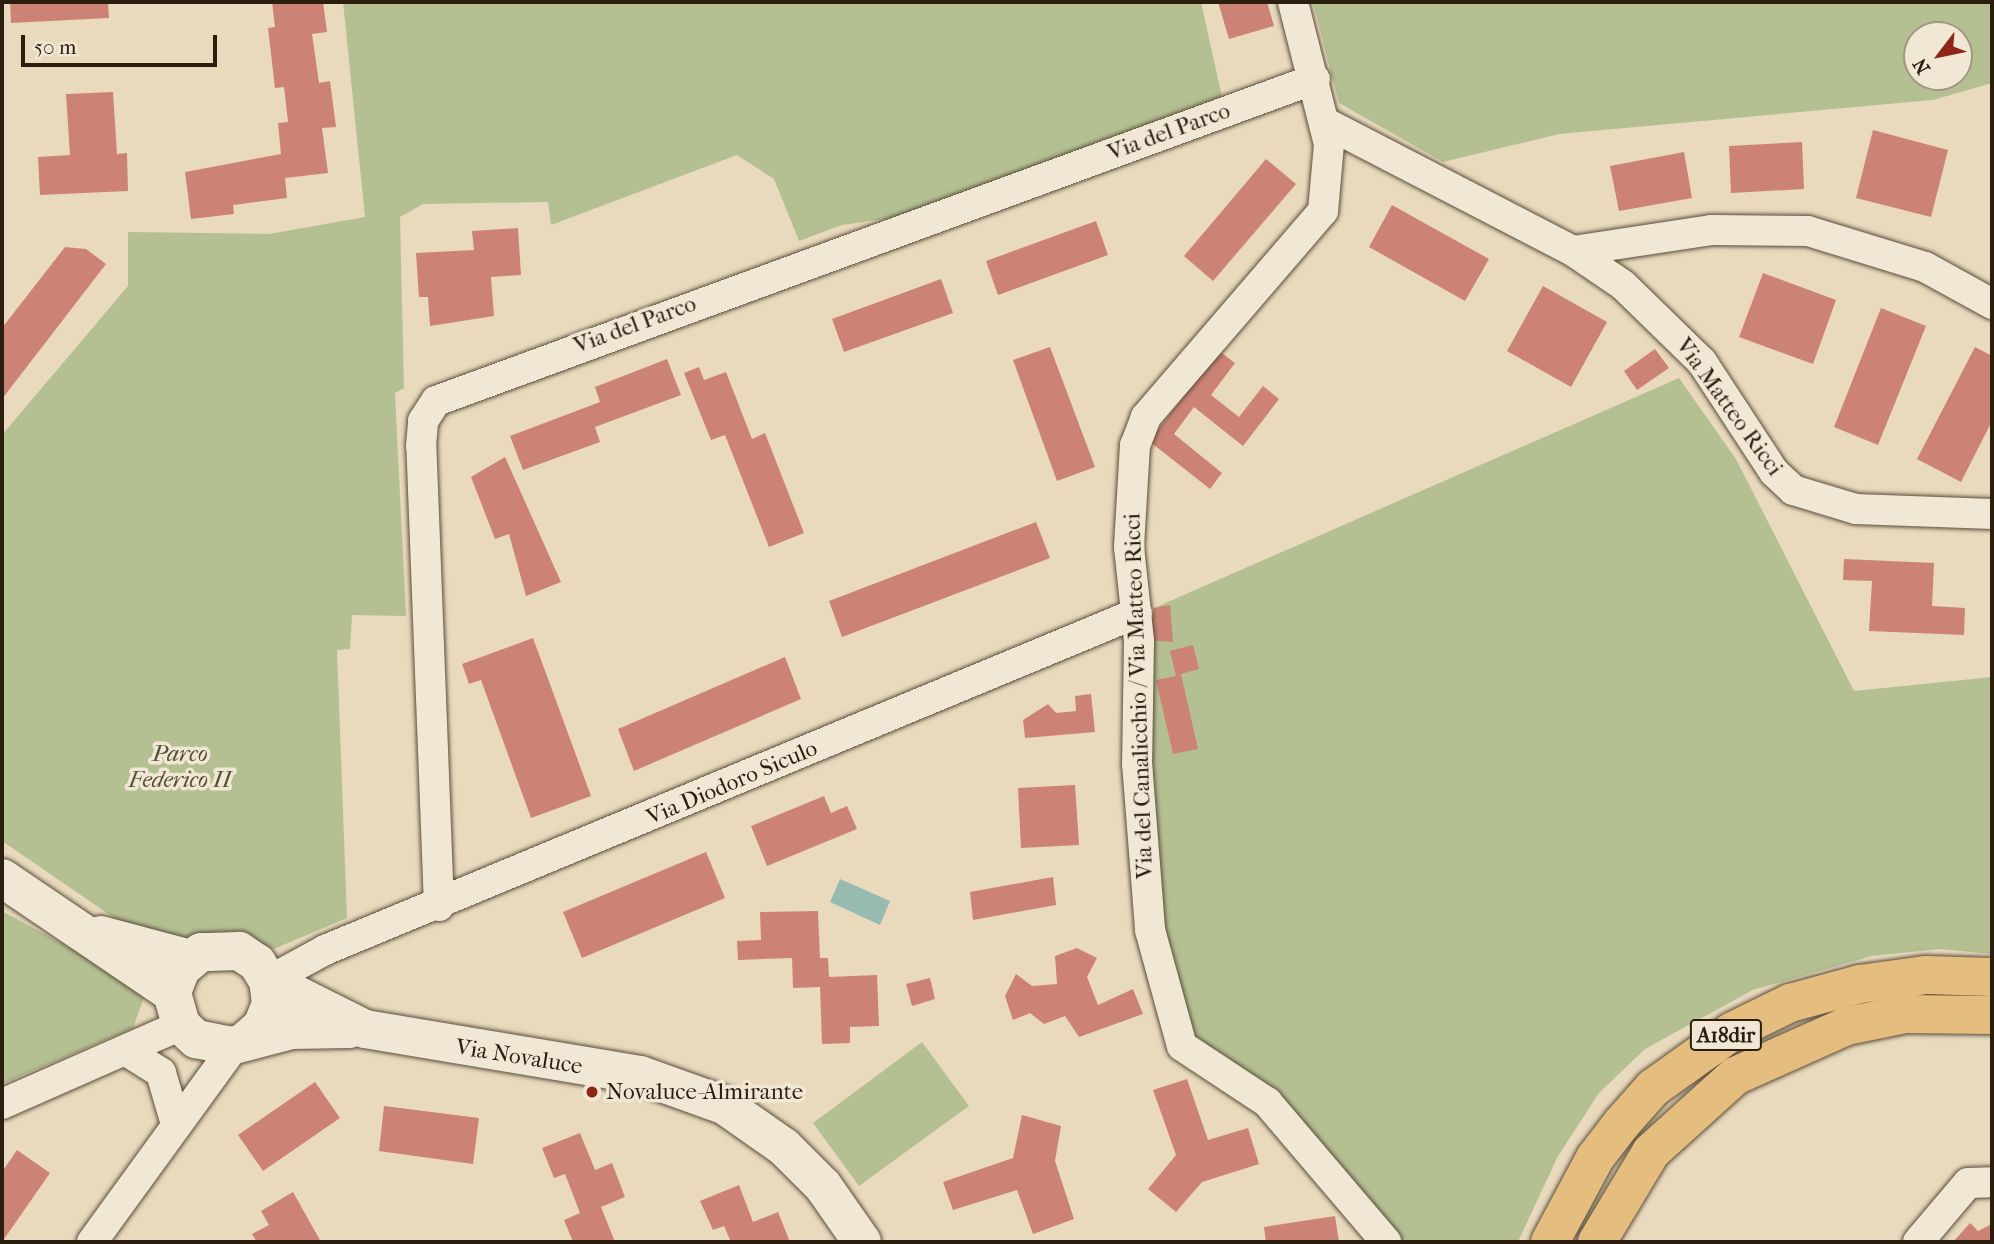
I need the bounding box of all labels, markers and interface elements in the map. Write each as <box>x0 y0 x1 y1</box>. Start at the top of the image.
scale bar <box>24 21 220 65</box>
north arrow <box>1903 21 1973 91</box>
text: 50 m <box>34 35 77 59</box>
text: N <box>1909 54 1935 78</box>
street label: Via del Parco <box>1104 97 1234 167</box>
street label: Via del Parco <box>570 290 700 360</box>
street label: Via Matteo Ricci <box>1670 333 1788 481</box>
street label: Via del Canalicchio / Via Matteo Ricci <box>1119 513 1159 879</box>
street label: Via Diodoro Siculo <box>642 735 822 831</box>
park label: Parco Federico II <box>129 740 231 794</box>
road number: A18dir <box>1689 1018 1763 1052</box>
street label: Via Novaluce <box>454 1033 584 1081</box>
place label: Novaluce-Almirante <box>606 1078 803 1106</box>
marker: Novaluce-Almirante <box>584 1084 600 1100</box>

